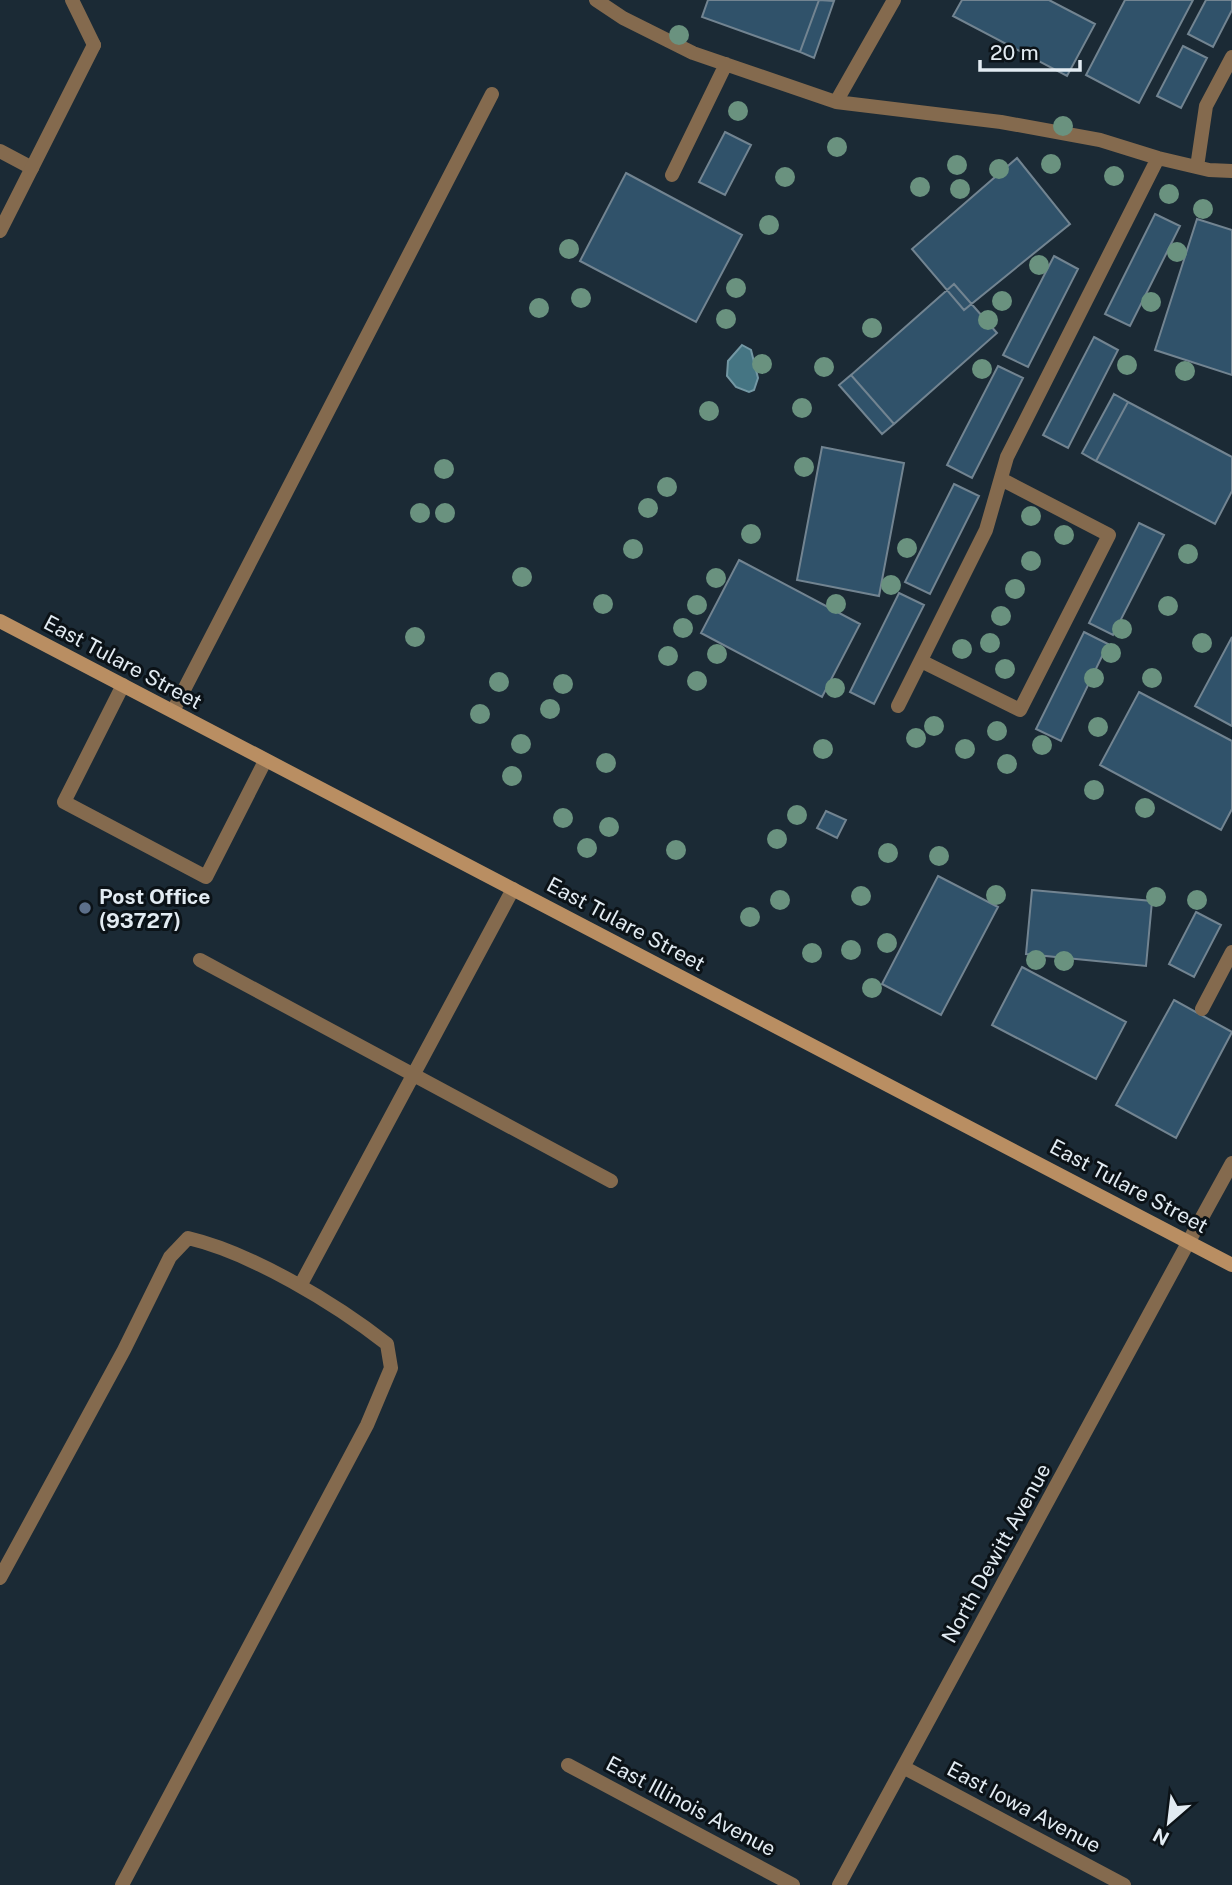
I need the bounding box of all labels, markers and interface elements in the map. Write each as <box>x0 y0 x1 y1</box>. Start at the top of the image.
scale bar <box>980 28 1080 72</box>
text: 20 m <box>990 40 1039 65</box>
street label: East Tulare Street <box>40 610 206 714</box>
street label: East Tulare Street <box>543 872 709 976</box>
place label: Post Office (93727) <box>99 884 210 933</box>
marker: Post Office (93727) <box>77 900 93 916</box>
street label: East Tulare Street <box>1046 1134 1212 1238</box>
street label: North Dewitt Avenue <box>936 1459 1056 1647</box>
street label: East Illinois Avenue <box>602 1751 780 1861</box>
street label: East Iowa Avenue <box>943 1756 1105 1858</box>
north arrow <box>1134 1787 1204 1857</box>
text: N <box>1149 1824 1173 1850</box>

